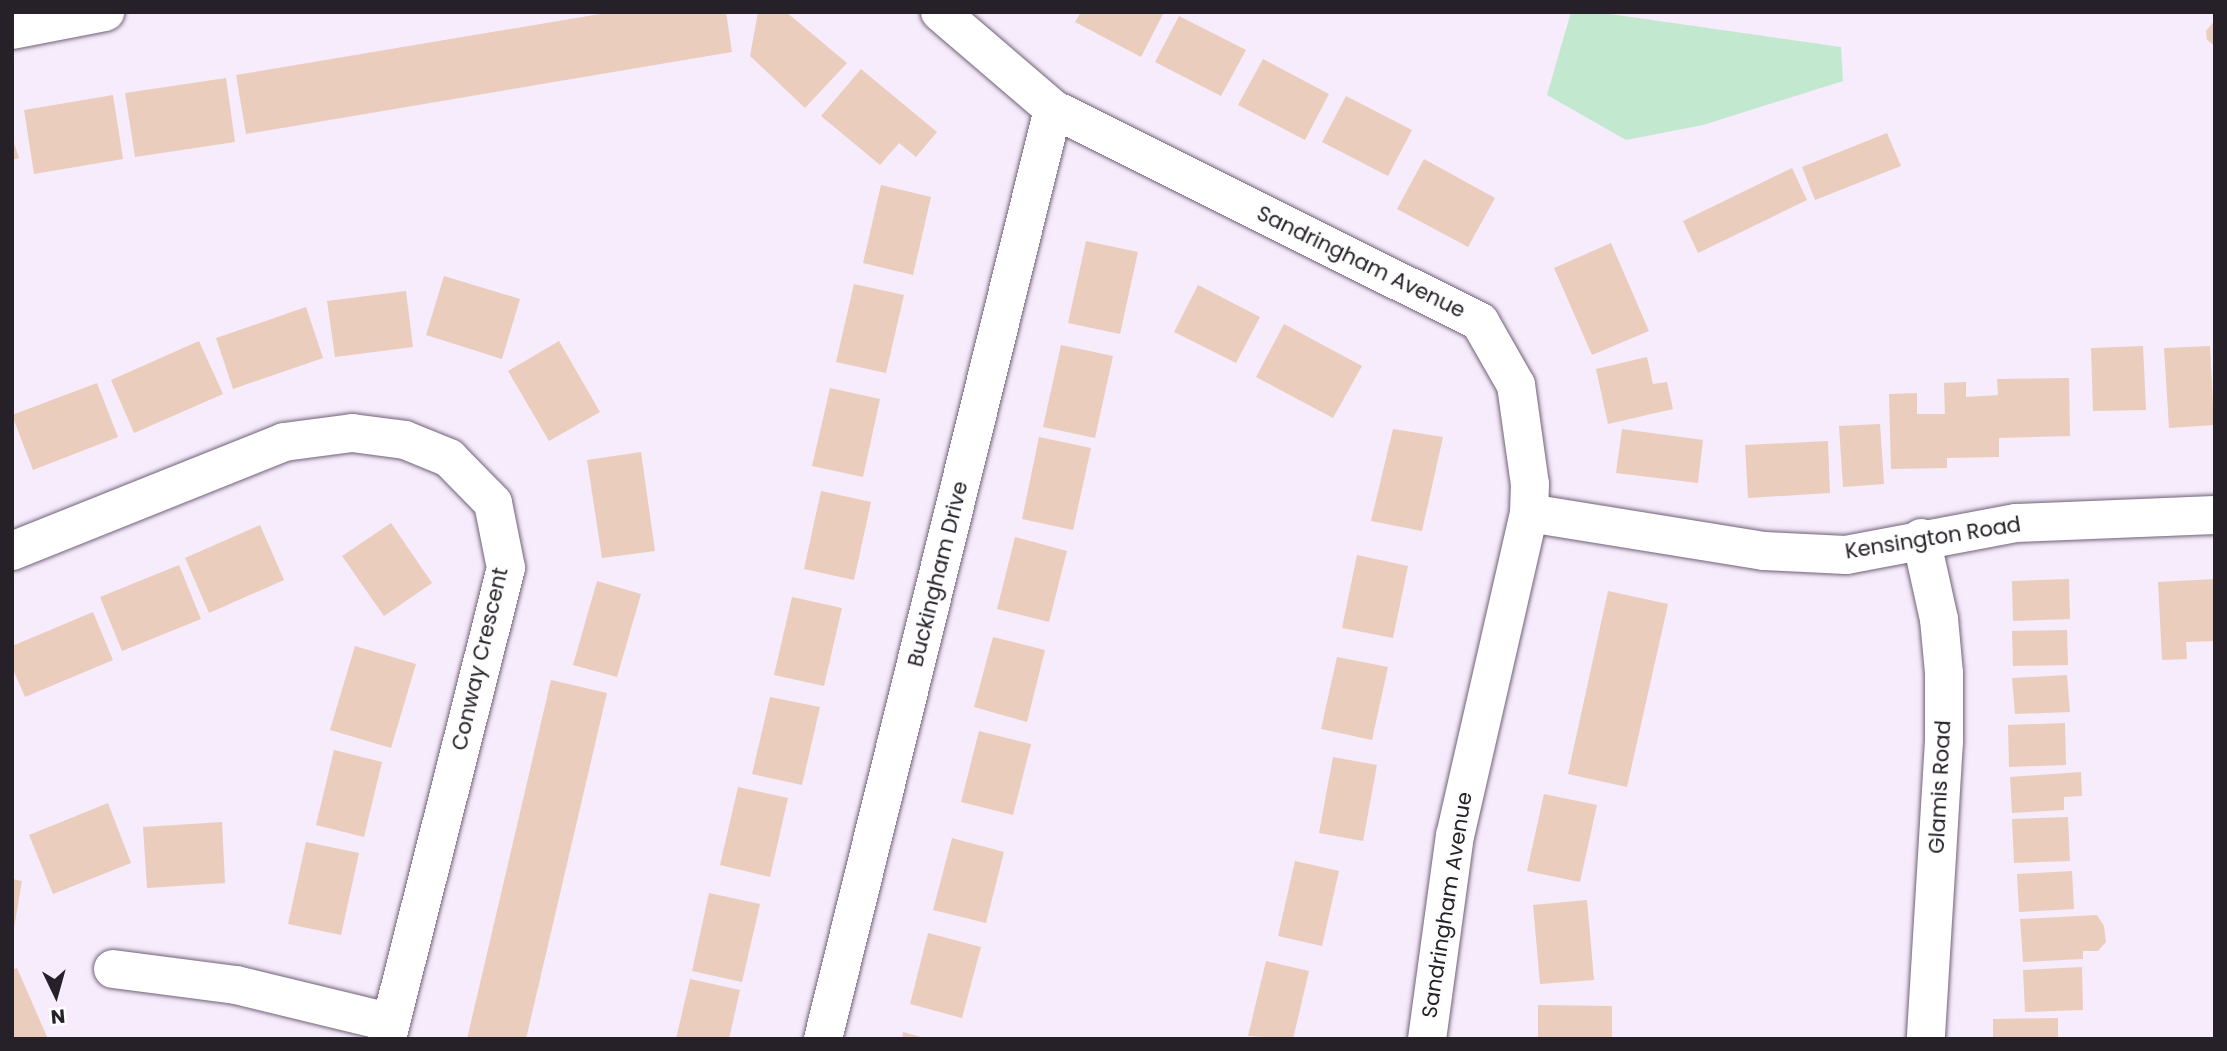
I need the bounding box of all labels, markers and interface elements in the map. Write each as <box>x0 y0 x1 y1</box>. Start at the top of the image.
street label: Sandringham Avenue <box>1253 201 1469 323</box>
street label: Buckingham Drive <box>903 479 973 669</box>
street label: Kensington Road <box>1843 512 2023 564</box>
street label: Conway Crescent <box>447 565 513 753</box>
street label: Glamis Road <box>1924 720 1956 854</box>
street label: Sandringham Avenue <box>1417 790 1477 1020</box>
north arrow <box>21 960 91 1030</box>
text: N <box>50 1002 66 1030</box>

